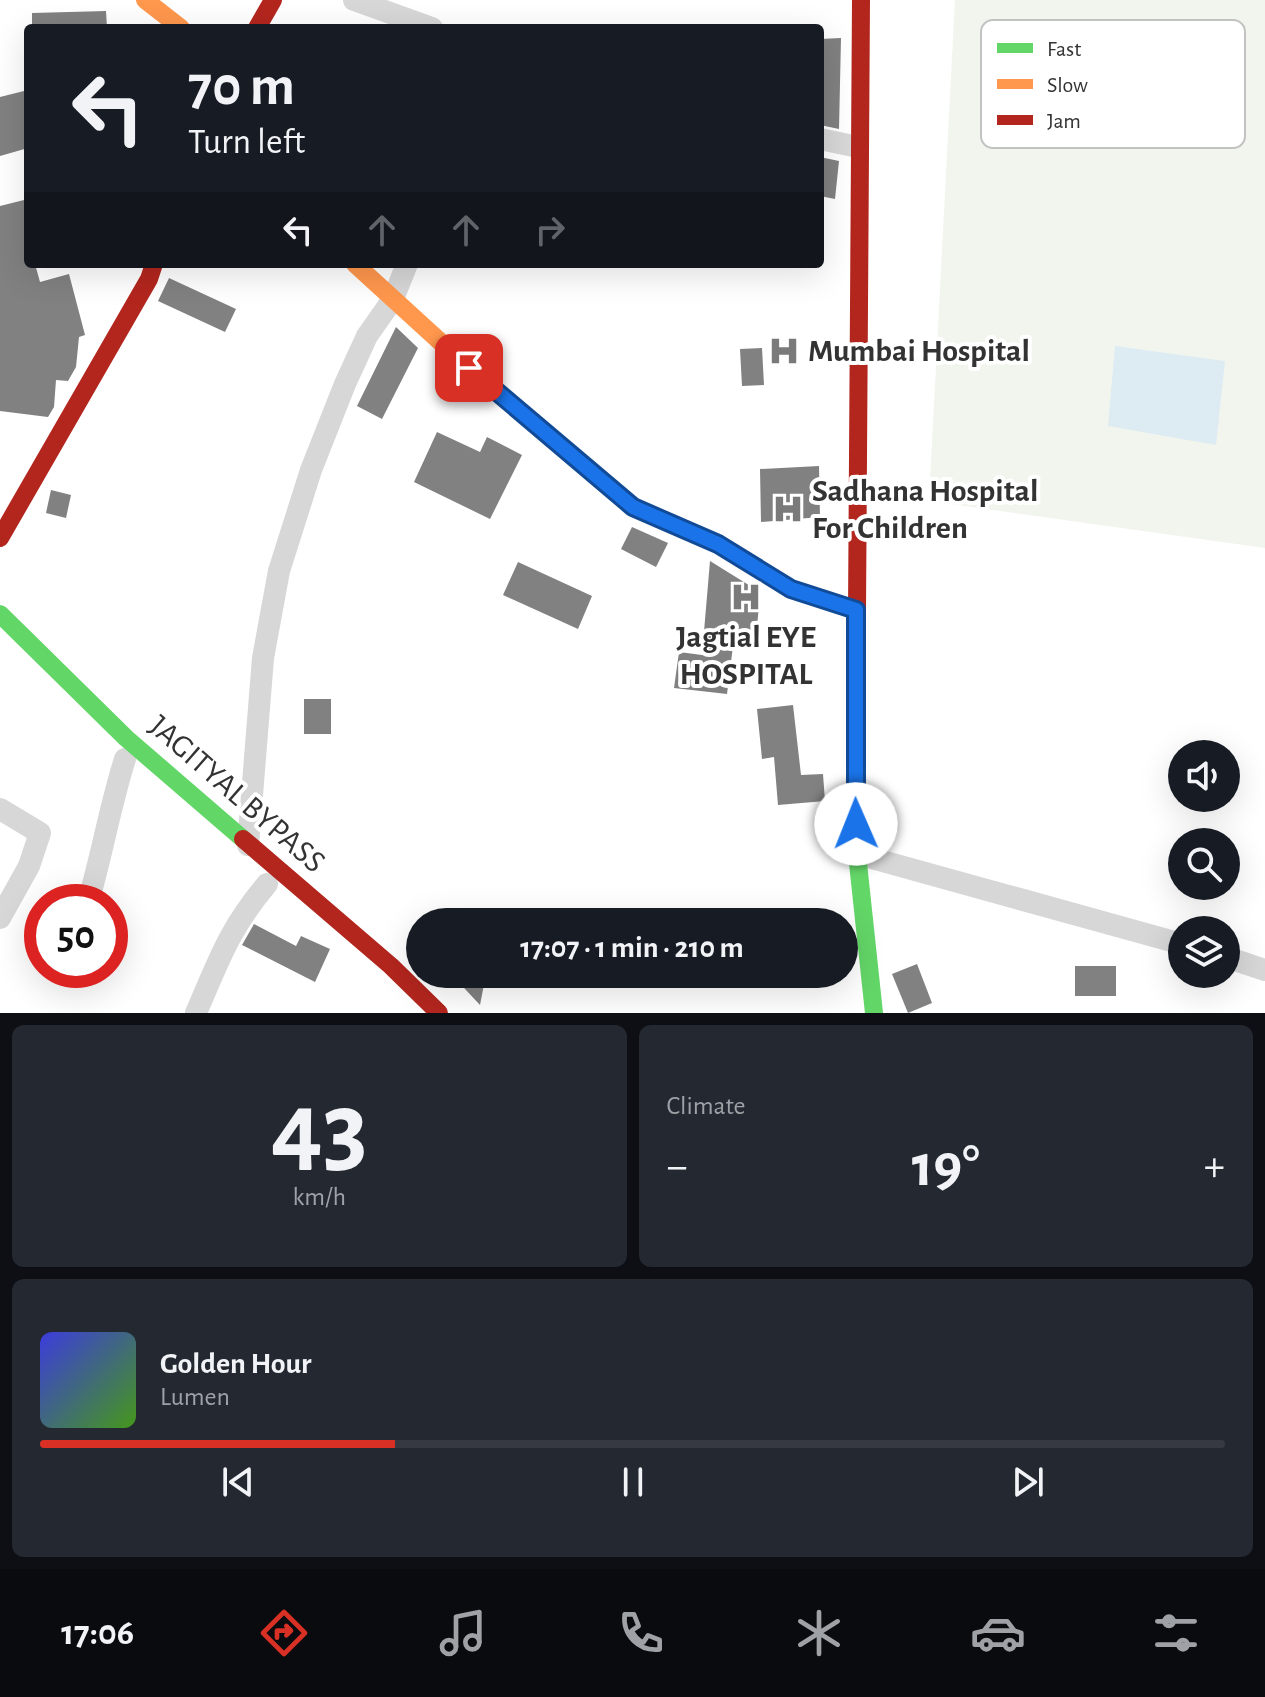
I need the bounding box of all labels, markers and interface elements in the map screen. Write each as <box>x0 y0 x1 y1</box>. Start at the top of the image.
legend <box>981 20 1245 148</box>
text: Fast <box>1047 38 1081 60</box>
icon: left <box>56 56 160 160</box>
text: 70 m <box>188 59 295 115</box>
text: Slow <box>1047 74 1088 96</box>
text: Jam <box>1047 110 1081 132</box>
text: Turn left <box>188 124 305 160</box>
icon: left <box>276 208 320 252</box>
icon: ahead <box>360 208 404 252</box>
icon: ahead <box>444 208 488 252</box>
icon: right <box>528 208 572 252</box>
pin <box>435 334 503 402</box>
hospital icon: Mumbai Hospital <box>767 334 801 368</box>
place label: Mumbai Hospital <box>808 335 1030 367</box>
icon: arrive <box>447 346 491 390</box>
place label: Sadhana Hospital For Children <box>812 475 1038 544</box>
hospital icon: Sadhana Hospital For Children <box>771 492 805 526</box>
hospital icon: Jagtial EYE HOSPITAL <box>729 580 763 614</box>
place label: Jagtial EYE HOSPITAL <box>676 621 816 690</box>
street label: JAGITYAL BYPASS <box>143 709 331 879</box>
map controls <box>1168 740 1240 988</box>
button: sound <box>1168 740 1240 812</box>
position arrow <box>814 782 898 866</box>
button: search <box>1168 828 1240 900</box>
speed limit sign: 50 <box>24 884 128 988</box>
button: layers <box>1168 916 1240 988</box>
text: 17:07 · 1 min · 210 m <box>520 933 744 963</box>
text: 43 <box>271 1078 368 1182</box>
text: Climate <box>667 1093 745 1119</box>
text: 19° <box>912 1137 980 1197</box>
text: − <box>667 1145 688 1189</box>
text: + <box>1204 1145 1225 1189</box>
text: km/h <box>292 1184 346 1210</box>
text: Golden Hour <box>160 1349 312 1379</box>
text: Lumen <box>160 1384 230 1410</box>
icon: previous <box>216 1460 260 1504</box>
icon: pause <box>611 1460 655 1504</box>
icon: next <box>1006 1460 1050 1504</box>
icon: directions <box>256 1605 312 1661</box>
icon: music <box>435 1605 491 1661</box>
icon: phone <box>613 1605 669 1661</box>
icon: climate <box>791 1605 847 1661</box>
icon: car <box>970 1605 1026 1661</box>
icon: filters <box>1148 1605 1204 1661</box>
text: 17:06 <box>61 1615 134 1651</box>

